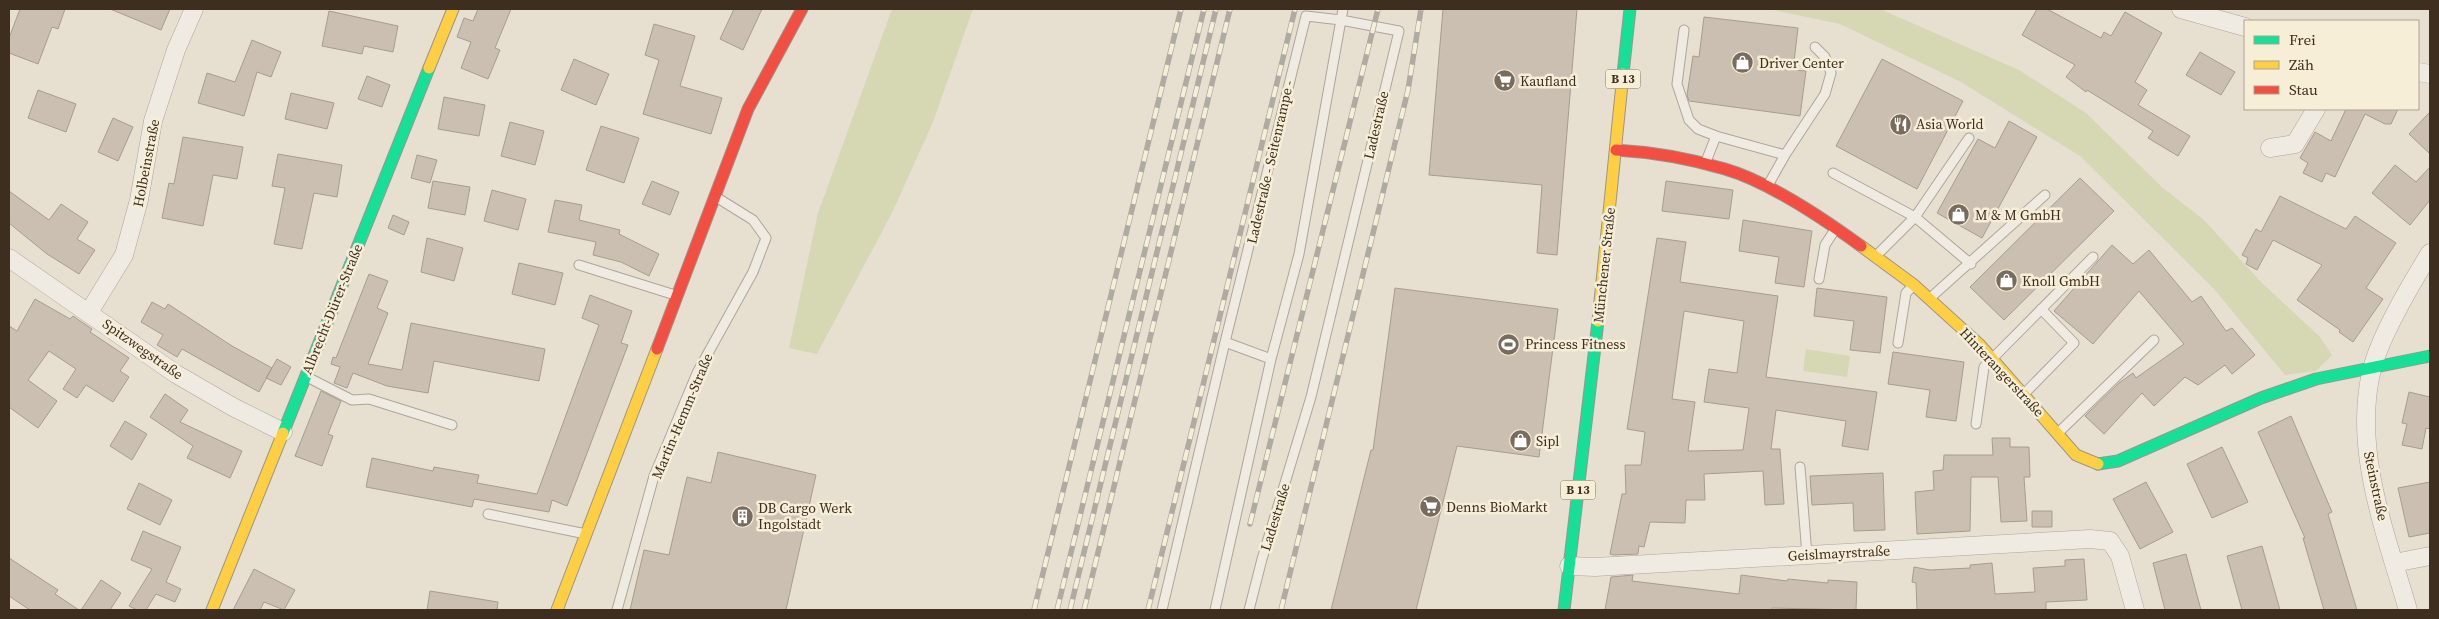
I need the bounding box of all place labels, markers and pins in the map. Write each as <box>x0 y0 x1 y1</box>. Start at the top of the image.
shop icon: Driver Center <box>1731 51 1755 75</box>
place label: Driver Center <box>1759 53 1844 73</box>
supermarket icon: Kaufland <box>1492 69 1516 93</box>
place label: Kaufland <box>1520 71 1576 91</box>
restaurant icon: Asia World <box>1888 112 1912 136</box>
place label: Asia World <box>1916 114 1984 134</box>
shop icon: M & M GmbH <box>1947 203 1971 227</box>
place label: M & M GmbH <box>1975 205 2061 225</box>
shop icon: Knoll GmbH <box>1994 269 2018 293</box>
place label: Knoll GmbH <box>2022 271 2100 291</box>
sports icon: Princess Fitness <box>1497 332 1521 356</box>
place label: Princess Fitness <box>1525 334 1626 354</box>
shop icon: Sipl <box>1508 429 1532 453</box>
place label: Sipl <box>1536 431 1559 451</box>
supermarket icon: Denns BioMarkt <box>1418 495 1442 519</box>
place label: Denns BioMarkt <box>1446 497 1548 517</box>
place label: DB Cargo Werk Ingolstadt <box>758 498 852 534</box>
building icon: DB Cargo Werk Ingolstadt <box>730 504 754 528</box>

